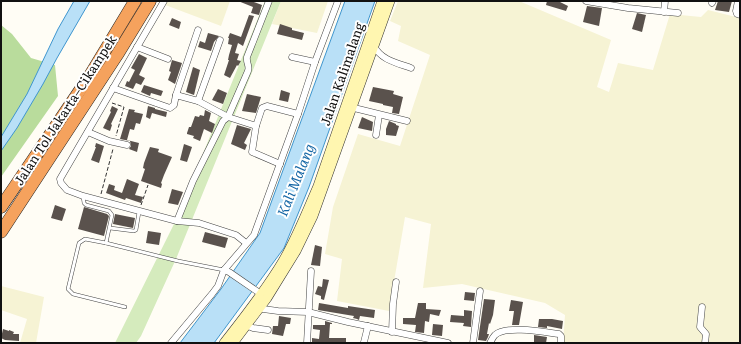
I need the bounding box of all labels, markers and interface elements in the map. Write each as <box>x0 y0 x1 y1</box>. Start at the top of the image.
street label: Jalan Kalimalang <box>315 19 368 128</box>
street label: Jalan Tol Jakarta–Cikampek <box>9 30 121 189</box>
water label: Kali Malang <box>271 140 319 219</box>

